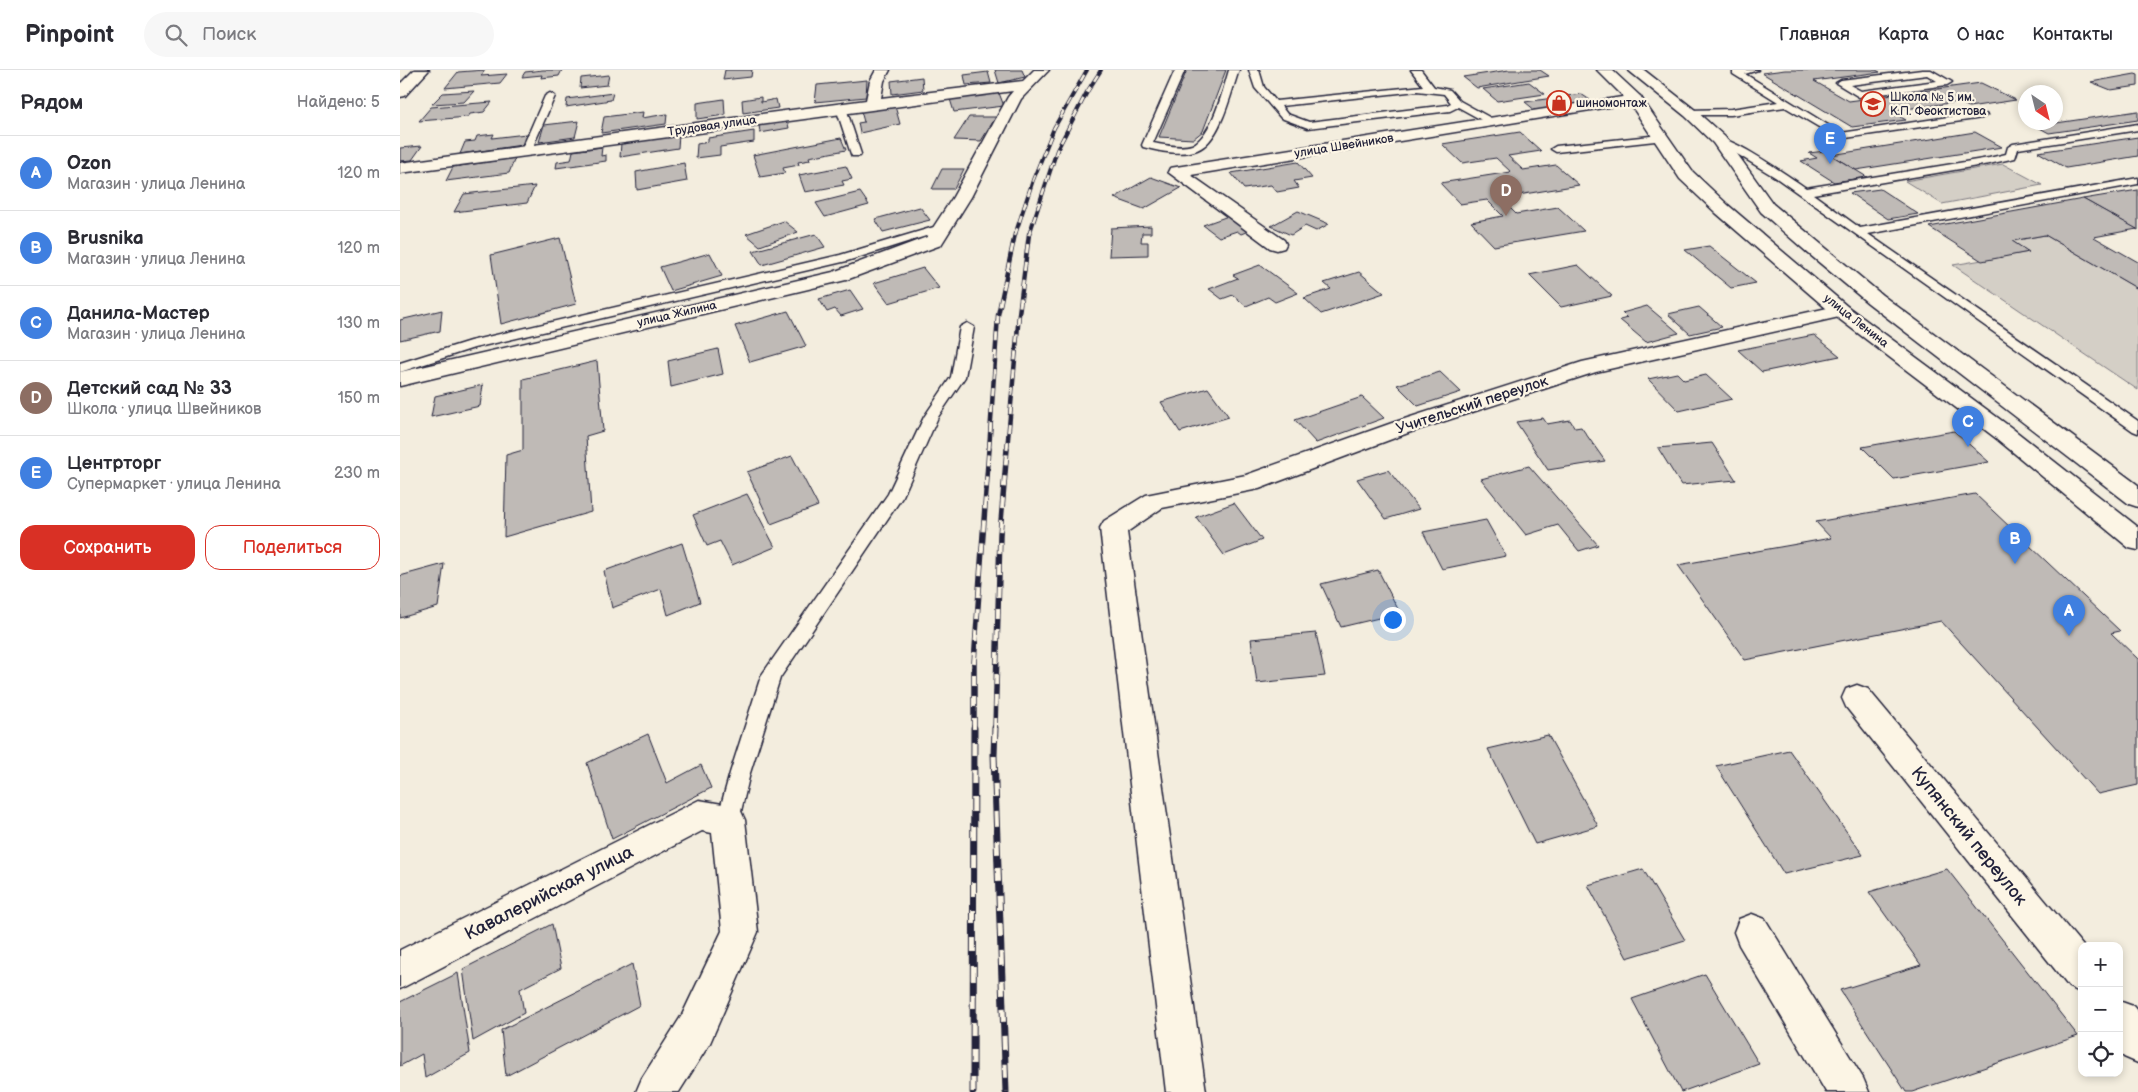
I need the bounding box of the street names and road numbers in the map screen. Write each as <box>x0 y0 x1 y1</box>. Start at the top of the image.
street label: Трудовая улица <box>667 112 757 140</box>
street label: улица Швейников <box>1293 131 1395 161</box>
street label: улица Ленина <box>1821 291 1891 351</box>
street label: улица Жилина <box>636 298 718 330</box>
street label: Учительский переулок <box>1394 371 1550 439</box>
street label: Купянский переулок <box>1907 762 2032 910</box>
street label: Кавалерийская улица <box>461 841 637 945</box>

